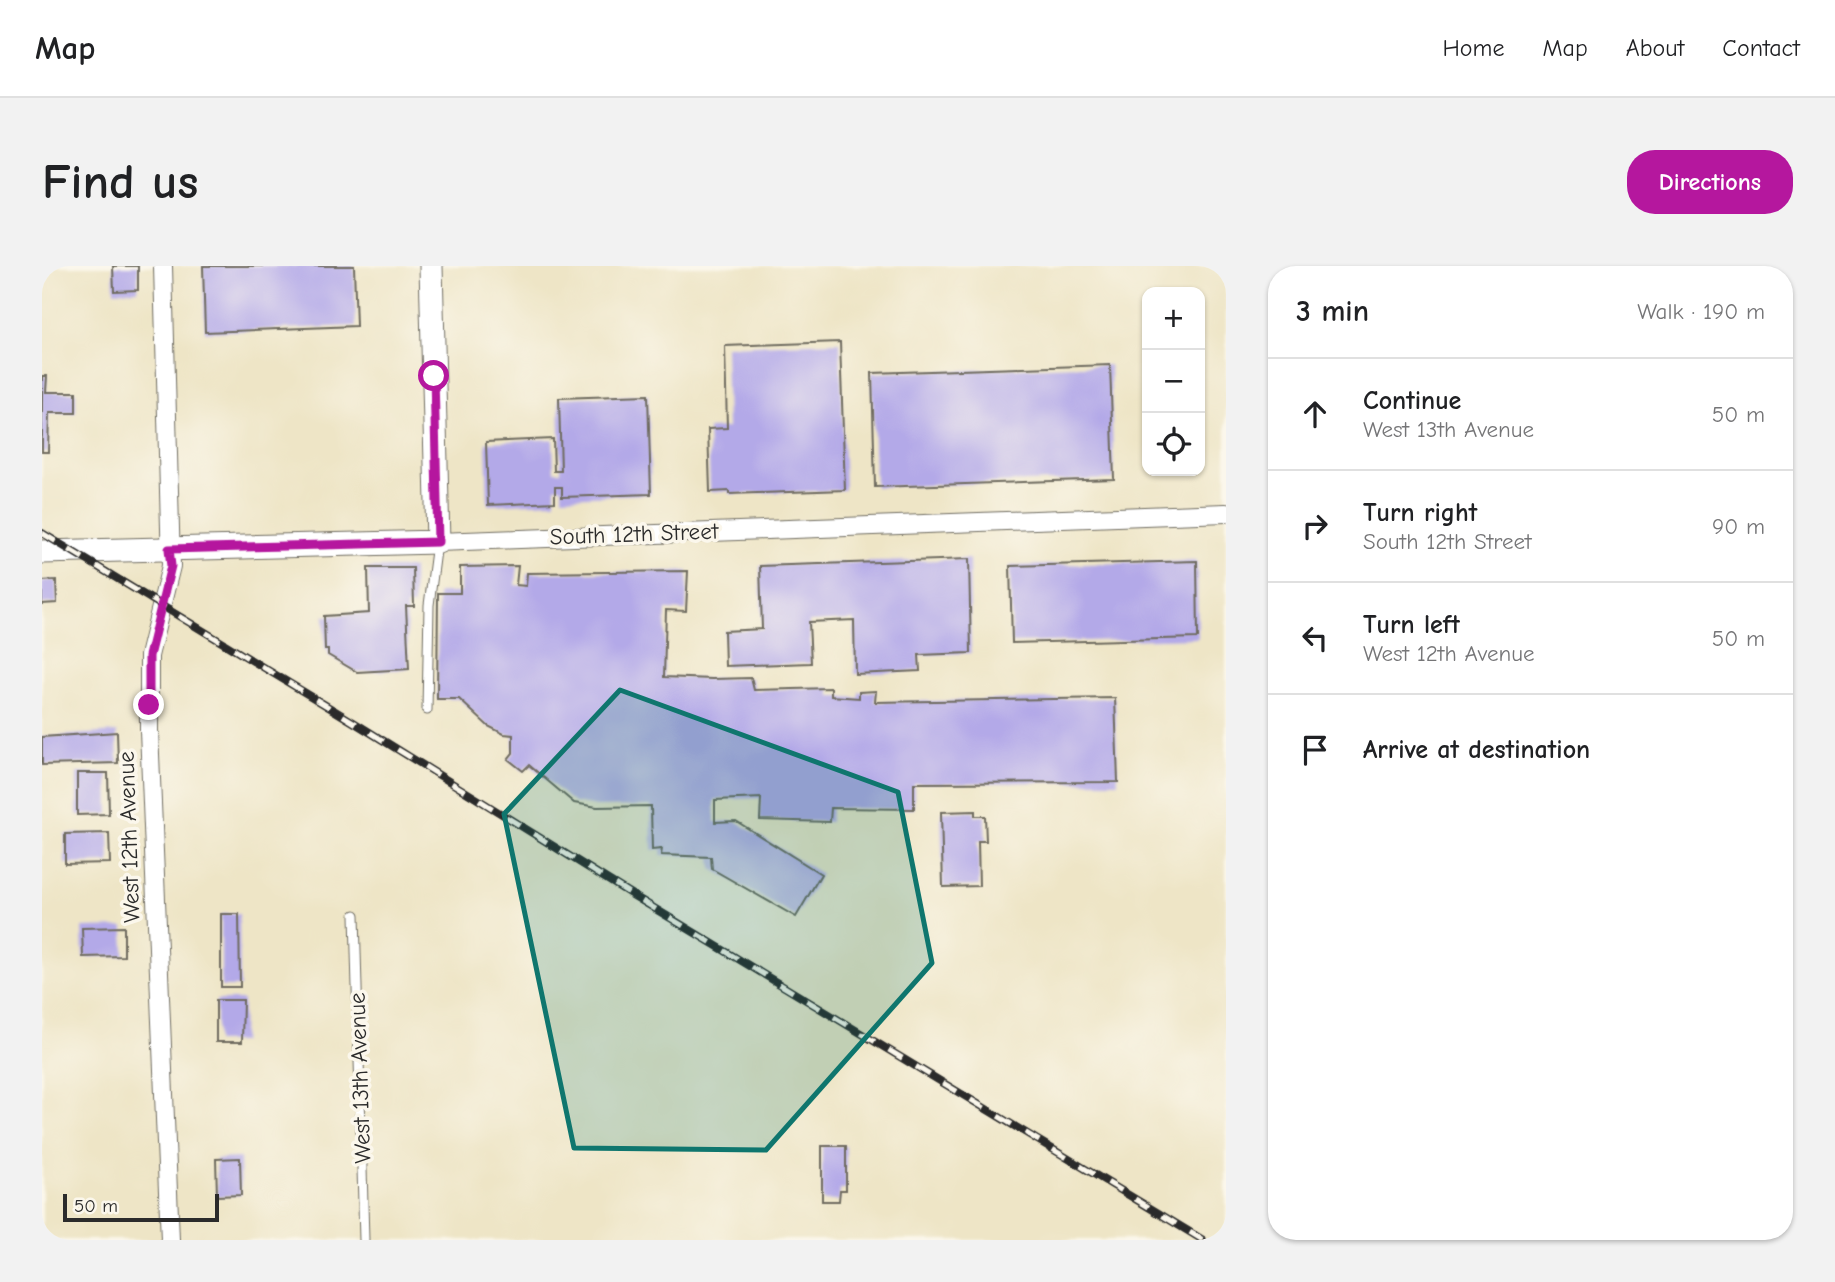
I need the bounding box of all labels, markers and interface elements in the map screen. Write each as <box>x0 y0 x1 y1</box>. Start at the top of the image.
text: Map <box>35 29 96 67</box>
text: Home <box>1443 34 1504 62</box>
text: Map <box>1542 34 1588 62</box>
text: About <box>1626 34 1684 62</box>
text: Contact <box>1722 34 1800 62</box>
button: Directions <box>1627 150 1793 214</box>
text: Find us <box>42 154 198 210</box>
map controls <box>1142 287 1205 476</box>
button: + <box>1142 287 1205 350</box>
text: 3 min <box>1296 294 1369 329</box>
text: Walk · 190 m <box>1637 298 1765 325</box>
button: − <box>1142 350 1205 413</box>
route start <box>418 360 449 391</box>
text: Continue <box>1363 386 1461 416</box>
icon: ahead <box>1296 395 1334 433</box>
text: 50 m <box>1712 401 1765 428</box>
button: locate <box>1142 413 1205 476</box>
text: West 13th Avenue <box>1363 416 1534 443</box>
text: Turn right <box>1363 498 1477 528</box>
icon: right <box>1296 507 1334 545</box>
text: 90 m <box>1712 513 1765 540</box>
street label: South 12th Street <box>549 518 720 550</box>
text: South 12th Street <box>1363 528 1532 555</box>
text: Turn left <box>1363 610 1460 640</box>
icon: left <box>1296 619 1334 657</box>
text: 50 m <box>1712 625 1765 652</box>
text: West 12th Avenue <box>1363 640 1535 667</box>
route end <box>133 689 164 720</box>
icon: arrive <box>1296 731 1334 769</box>
text: Arrive at destination <box>1363 735 1590 765</box>
street label: West 12th Avenue <box>113 751 145 923</box>
street label: West 13th Avenue <box>344 992 376 1164</box>
scale bar <box>63 1191 219 1223</box>
text: 50 m <box>74 1195 118 1217</box>

